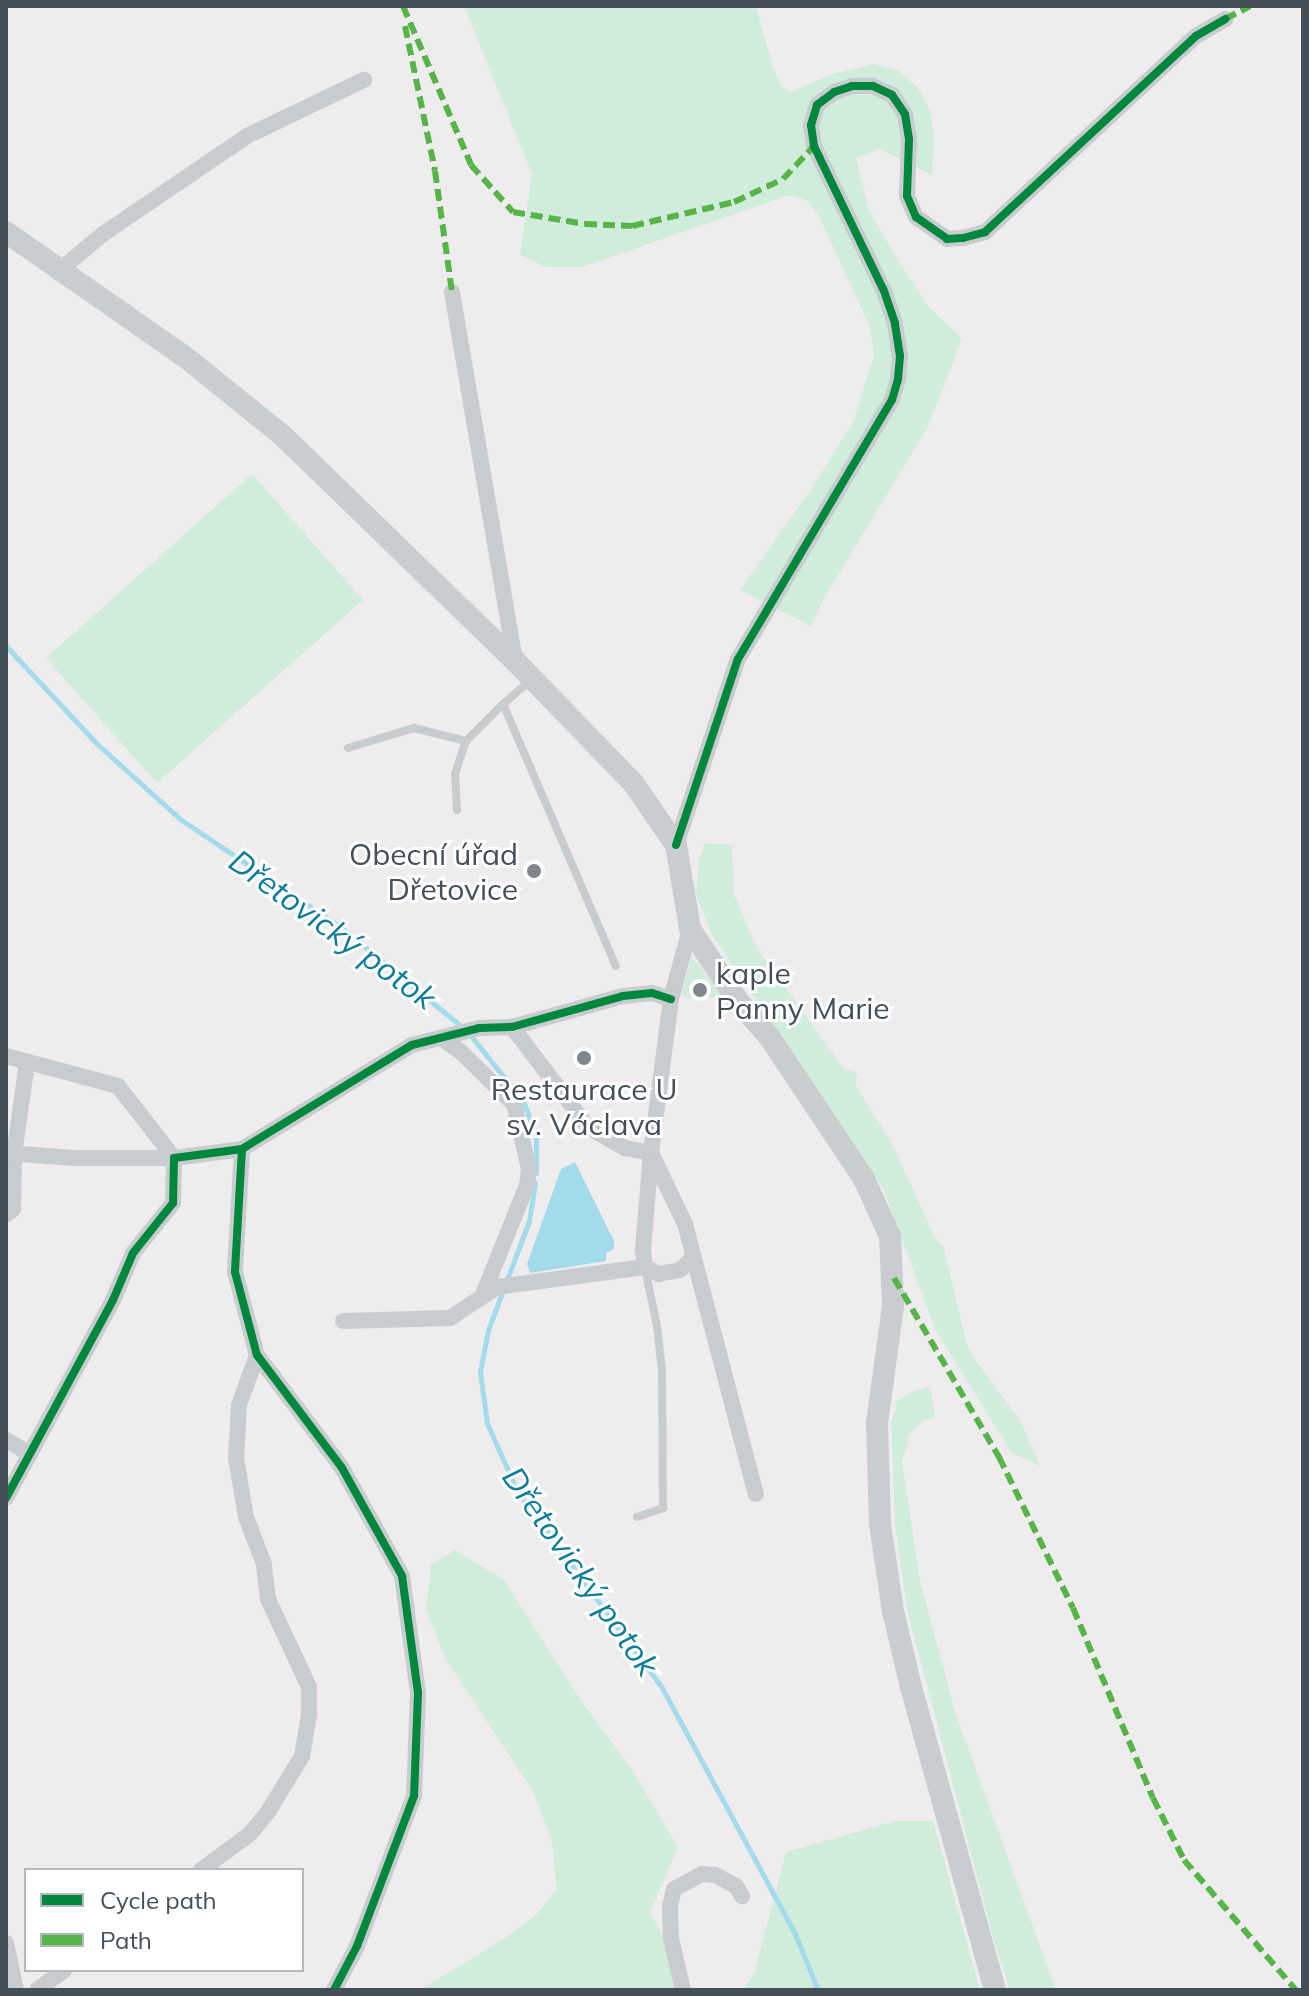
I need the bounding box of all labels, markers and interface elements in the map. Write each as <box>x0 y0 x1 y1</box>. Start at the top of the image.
place label: Obecní úřad Dřetovice <box>349 836 518 906</box>
water label: Dřetovický potok <box>222 841 444 1017</box>
marker: Obecní úřad Dřetovice <box>525 862 543 880</box>
place label: kaple Panny Marie <box>716 955 890 1026</box>
marker: kaple Panny Marie <box>691 981 709 999</box>
marker: Restaurace U sv. Václava <box>575 1049 593 1067</box>
place label: Restaurace U sv. Václava <box>491 1071 677 1142</box>
water label: Dřetovický potok <box>495 1459 667 1683</box>
legend <box>24 1868 304 1972</box>
text: Cycle path <box>100 1885 217 1915</box>
text: Path <box>100 1925 152 1955</box>

